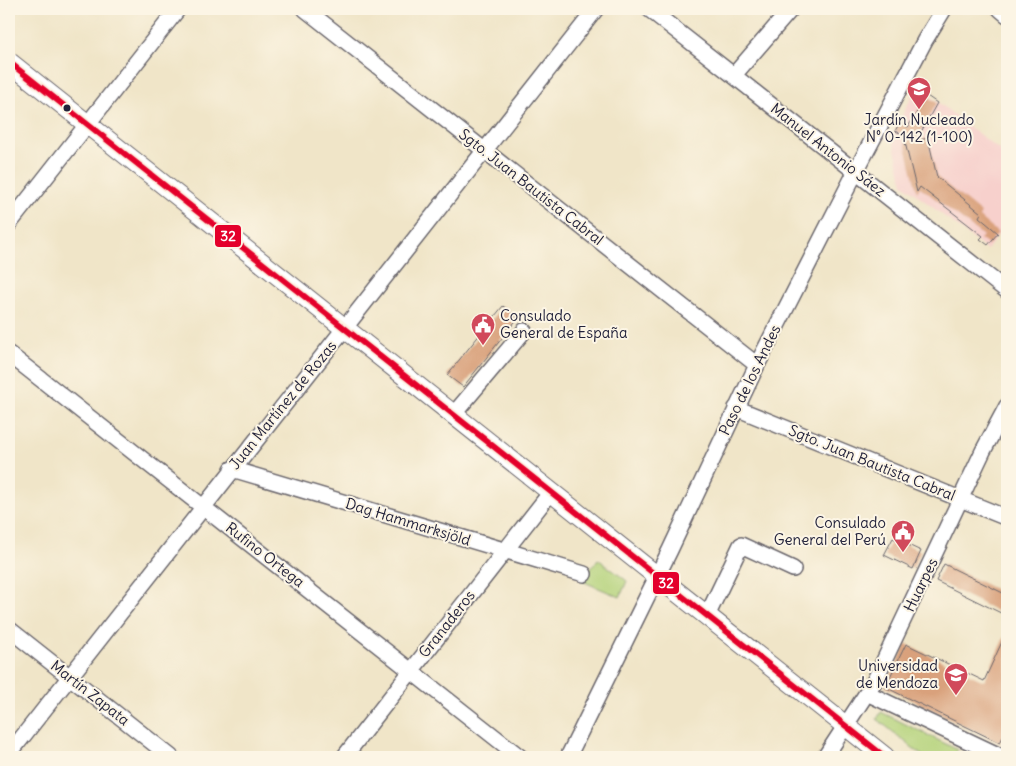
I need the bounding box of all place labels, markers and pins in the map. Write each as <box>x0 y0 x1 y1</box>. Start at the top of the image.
school or university icon: Jardín Nucleado N° 0-142 (1-100) <box>906 76 932 110</box>
unlabelled marker <box>62 103 72 113</box>
place label: Jardín Nucleado N° 0-142 (1-100) <box>864 110 974 146</box>
place label: Consulado General de España <box>500 306 628 342</box>
public building icon: Consulado General de España <box>470 312 496 346</box>
place label: Consulado General del Perú <box>774 513 886 549</box>
public building icon: Consulado General del Perú <box>890 519 916 553</box>
place label: Universidad de Mendoza <box>856 656 938 692</box>
school or university icon: Universidad de Mendoza <box>943 662 969 696</box>

